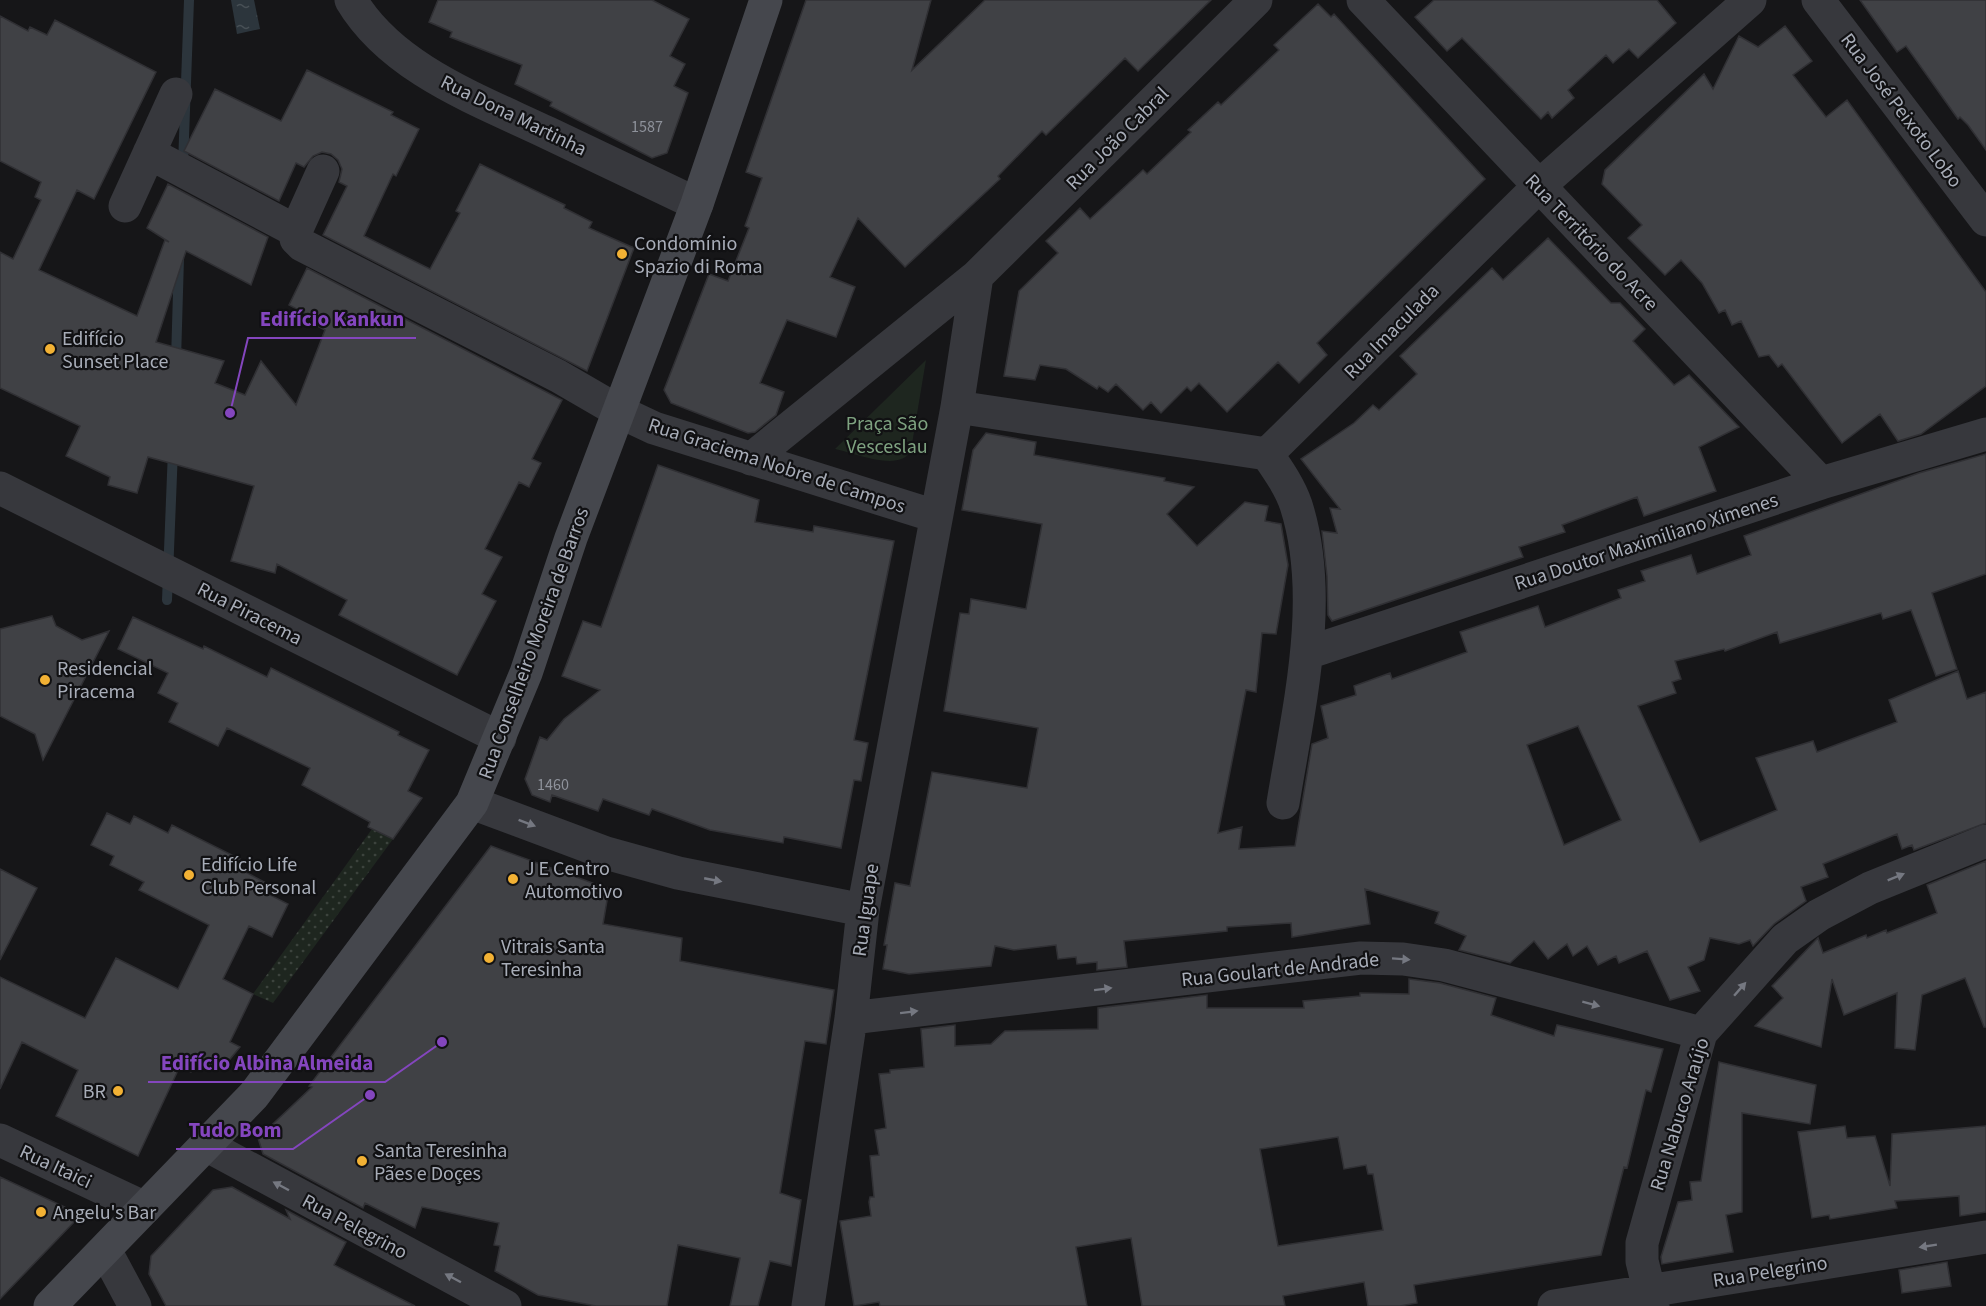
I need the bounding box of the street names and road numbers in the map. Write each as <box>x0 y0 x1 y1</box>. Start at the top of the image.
street label: Rua José Peixoto Lobo <box>1834 27 1969 194</box>
street label: Rua Dona Martinha <box>436 68 591 163</box>
street label: Rua João Cabral <box>1060 81 1176 197</box>
street label: Rua Território do Acre <box>1518 168 1664 318</box>
street label: Rua Imaculada <box>1338 278 1446 386</box>
street label: Rua Graciema Nobre de Campos <box>645 411 909 521</box>
street label: Rua Doutor Maximiliano Ximenes <box>1511 486 1782 598</box>
street label: Rua Conselheiro Moreira de Barros <box>472 503 596 783</box>
street label: Rua Piracema <box>192 575 307 652</box>
street label: Rua Iguape <box>846 862 886 958</box>
street label: Rua Goulart de Andrade <box>1180 946 1380 994</box>
street label: Rua Nabuco Araújo <box>1643 1034 1717 1194</box>
street label: Rua Itaici <box>15 1138 96 1196</box>
street label: Rua Pelegrino <box>297 1187 412 1266</box>
street label: Rua Pelegrino <box>1711 1249 1829 1295</box>

